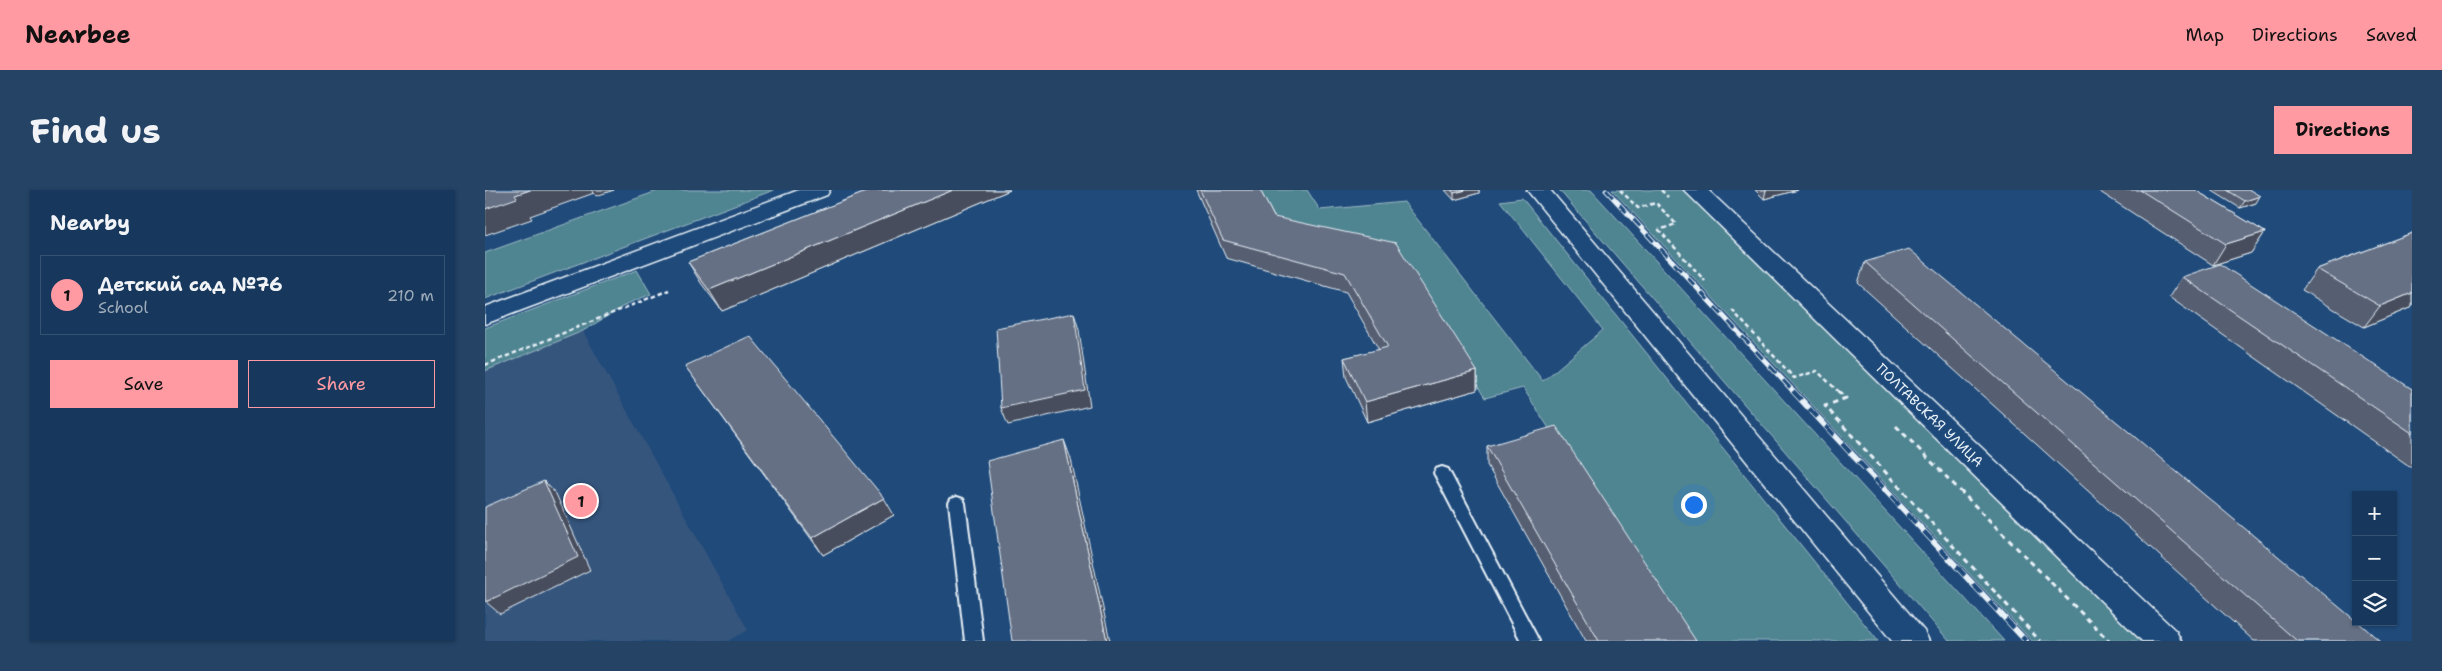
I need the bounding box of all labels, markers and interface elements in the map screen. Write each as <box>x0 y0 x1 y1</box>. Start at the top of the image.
text: Nearbee <box>25 19 131 51</box>
text: Map <box>2186 23 2224 47</box>
text: Directions <box>2252 23 2338 47</box>
text: Saved <box>2366 23 2417 47</box>
button: Directions <box>2274 106 2412 154</box>
text: Find us <box>30 107 161 154</box>
text: Nearby <box>50 209 130 237</box>
text: Детский сад №76 <box>98 272 283 297</box>
text: 1 <box>63 285 71 306</box>
text: 210 m <box>387 285 434 306</box>
text: School <box>98 297 148 318</box>
street label: ПОЛТАВСКАЯ УЛИЦА <box>1873 359 1987 471</box>
button: Save <box>50 360 238 408</box>
button: Share <box>248 360 435 408</box>
pin: 1 <box>565 482 597 520</box>
map controls <box>2352 491 2397 626</box>
button: + <box>2352 491 2397 536</box>
your location <box>1681 492 1707 518</box>
button: − <box>2352 536 2397 581</box>
button: layers <box>2352 581 2397 626</box>

